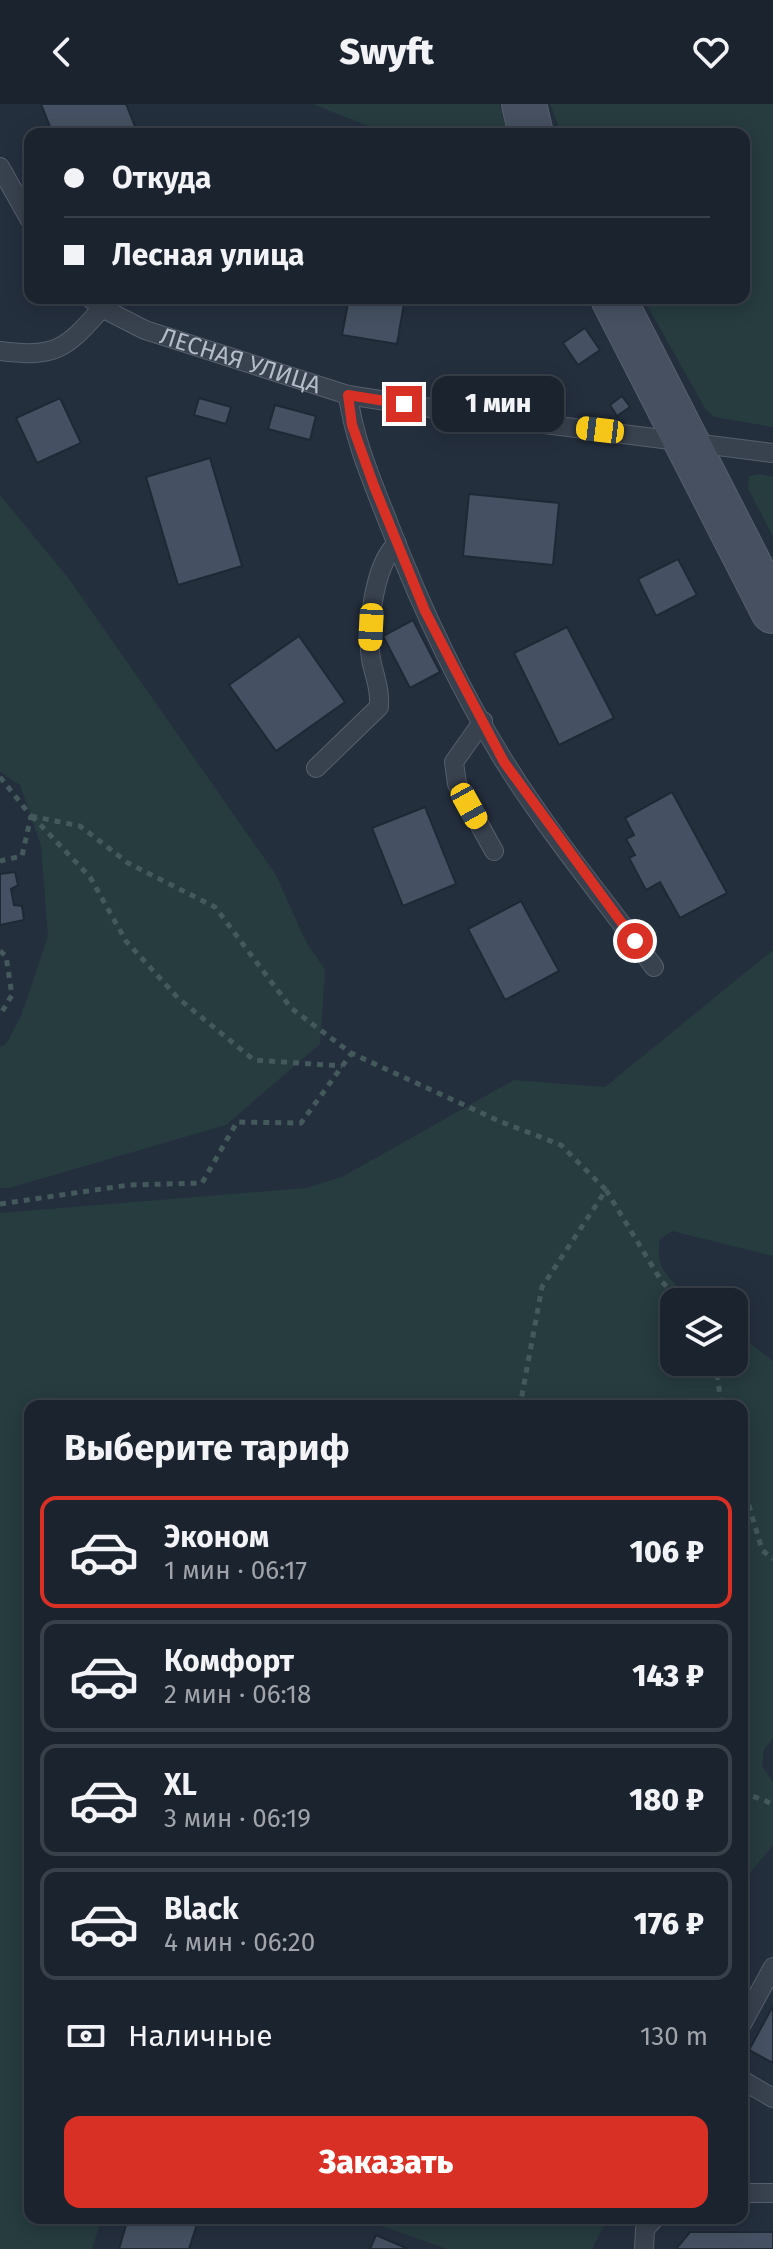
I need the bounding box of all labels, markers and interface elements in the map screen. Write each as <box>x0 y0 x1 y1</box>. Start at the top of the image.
icon: back <box>40 30 84 74</box>
text: Swyft <box>339 30 434 74</box>
icon: heart <box>689 30 733 74</box>
text: Откуда <box>112 160 211 196</box>
text: Лесная улица <box>112 237 305 273</box>
street label: ЛЕСНАЯ УЛИЦА <box>156 322 324 399</box>
callout: 1 мин <box>432 376 564 432</box>
route end <box>386 386 422 422</box>
text: 1 мин <box>465 388 531 419</box>
car <box>575 415 625 445</box>
car <box>358 602 384 652</box>
car <box>447 779 491 833</box>
route start <box>617 923 653 959</box>
map controls <box>660 1288 748 1376</box>
button: layers <box>660 1288 748 1376</box>
text: Выберите тариф <box>64 1426 350 1470</box>
icon: car <box>68 1516 140 1588</box>
text: Эконом <box>164 1519 269 1555</box>
text: 106 ₽ <box>630 1534 704 1570</box>
text: 1 мин · 06:17 <box>164 1555 307 1586</box>
icon: car <box>68 1640 140 1712</box>
text: Комфорт <box>164 1643 294 1679</box>
text: 143 ₽ <box>632 1658 704 1694</box>
text: 2 мин · 06:18 <box>164 1679 311 1710</box>
icon: car <box>68 1764 140 1836</box>
text: XL <box>164 1767 197 1803</box>
text: 180 ₽ <box>629 1782 704 1818</box>
text: 3 мин · 06:19 <box>164 1803 311 1834</box>
icon: car <box>68 1888 140 1960</box>
text: Black <box>164 1891 239 1927</box>
text: 176 ₽ <box>634 1906 704 1942</box>
text: 4 мин · 06:20 <box>164 1927 315 1958</box>
icon: cash <box>64 2014 108 2058</box>
text: Наличные <box>128 2018 273 2054</box>
text: 130 m <box>640 2021 708 2052</box>
button: Заказать <box>64 2116 708 2208</box>

